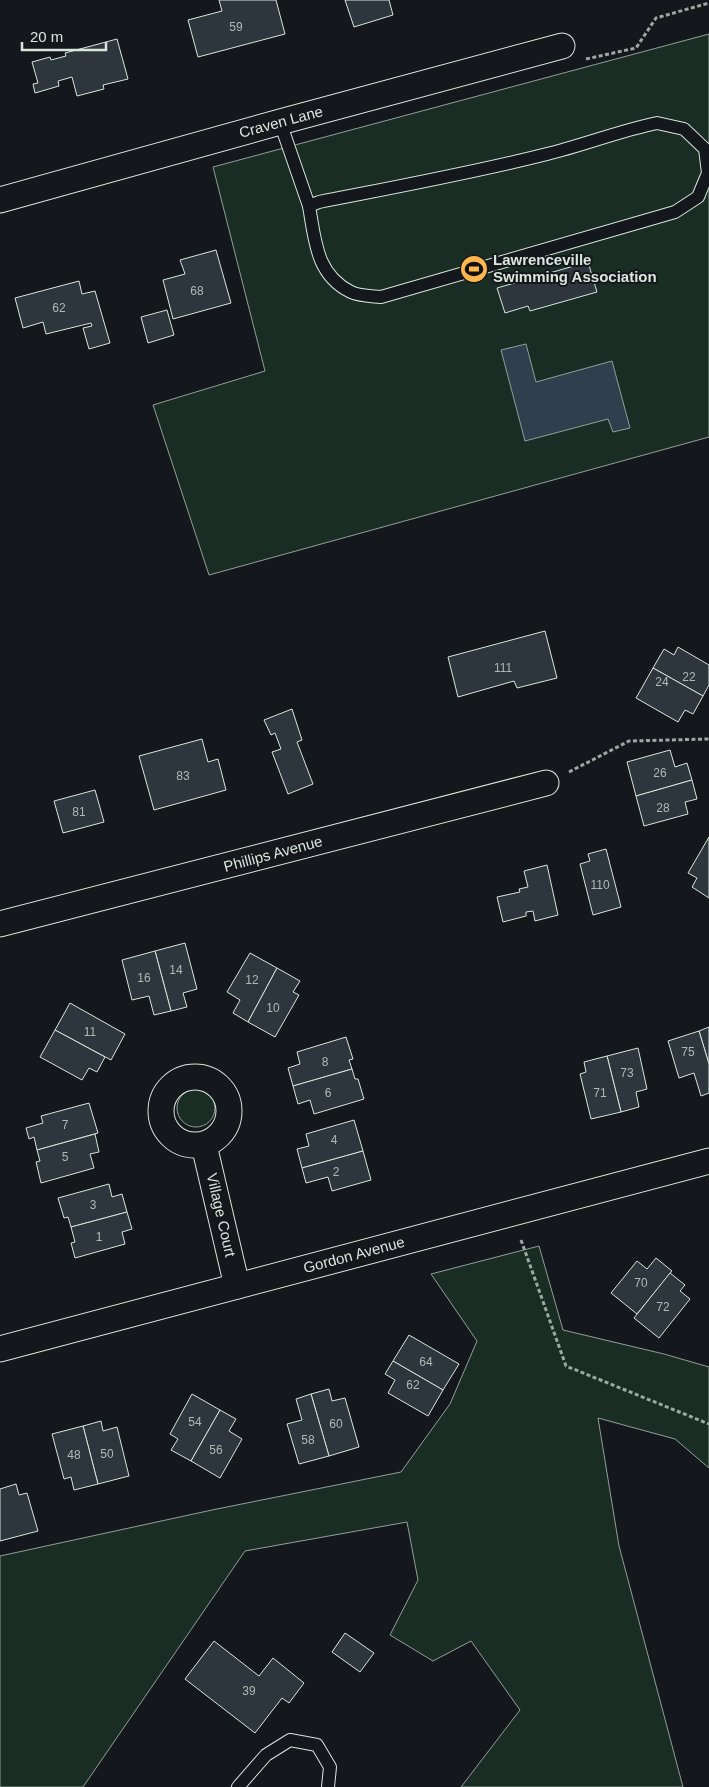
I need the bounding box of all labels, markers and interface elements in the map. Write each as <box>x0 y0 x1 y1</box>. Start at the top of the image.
scale bar <box>22 20 106 52</box>
house number: 59 <box>229 20 243 34</box>
text: 20 m <box>30 28 63 45</box>
street label: Craven Lane <box>237 102 325 141</box>
place label: Lawrenceville Swimming Association <box>493 251 657 285</box>
sports icon: Lawrenceville Swimming Association <box>459 254 489 284</box>
house number: 68 <box>190 284 204 298</box>
house number: 62 <box>52 301 66 315</box>
house number: 111 <box>494 661 512 675</box>
house number: 22 <box>682 670 696 684</box>
house number: 24 <box>655 675 669 689</box>
house number: 26 <box>653 766 667 780</box>
house number: 83 <box>176 769 190 783</box>
house number: 28 <box>656 801 670 815</box>
house number: 81 <box>72 805 86 819</box>
street label: Phillips Avenue <box>222 832 324 875</box>
house number: 110 <box>590 878 610 892</box>
house number: 14 <box>169 963 183 977</box>
house number: 16 <box>137 971 151 985</box>
house number: 12 <box>245 973 259 987</box>
house number: 10 <box>266 1001 280 1015</box>
house number: 11 <box>84 1025 97 1039</box>
house number: 75 <box>681 1045 695 1059</box>
house number: 8 <box>322 1055 329 1069</box>
house number: 73 <box>620 1066 634 1080</box>
house number: 6 <box>325 1086 332 1100</box>
house number: 71 <box>593 1086 607 1100</box>
house number: 7 <box>62 1118 69 1132</box>
house number: 4 <box>331 1133 338 1147</box>
house number: 5 <box>62 1150 69 1164</box>
house number: 2 <box>333 1165 340 1179</box>
street label: Village Court <box>204 1171 240 1259</box>
house number: 3 <box>90 1198 97 1212</box>
house number: 1 <box>96 1230 103 1244</box>
street label: Gordon Avenue <box>301 1233 406 1276</box>
house number: 70 <box>634 1276 648 1290</box>
house number: 72 <box>656 1300 670 1314</box>
house number: 64 <box>419 1355 433 1369</box>
house number: 62 <box>406 1378 420 1392</box>
house number: 54 <box>188 1415 202 1429</box>
house number: 60 <box>329 1417 343 1431</box>
house number: 58 <box>301 1433 315 1447</box>
house number: 56 <box>209 1443 223 1457</box>
house number: 50 <box>100 1447 114 1461</box>
house number: 48 <box>67 1448 81 1462</box>
house number: 39 <box>242 1684 256 1698</box>

